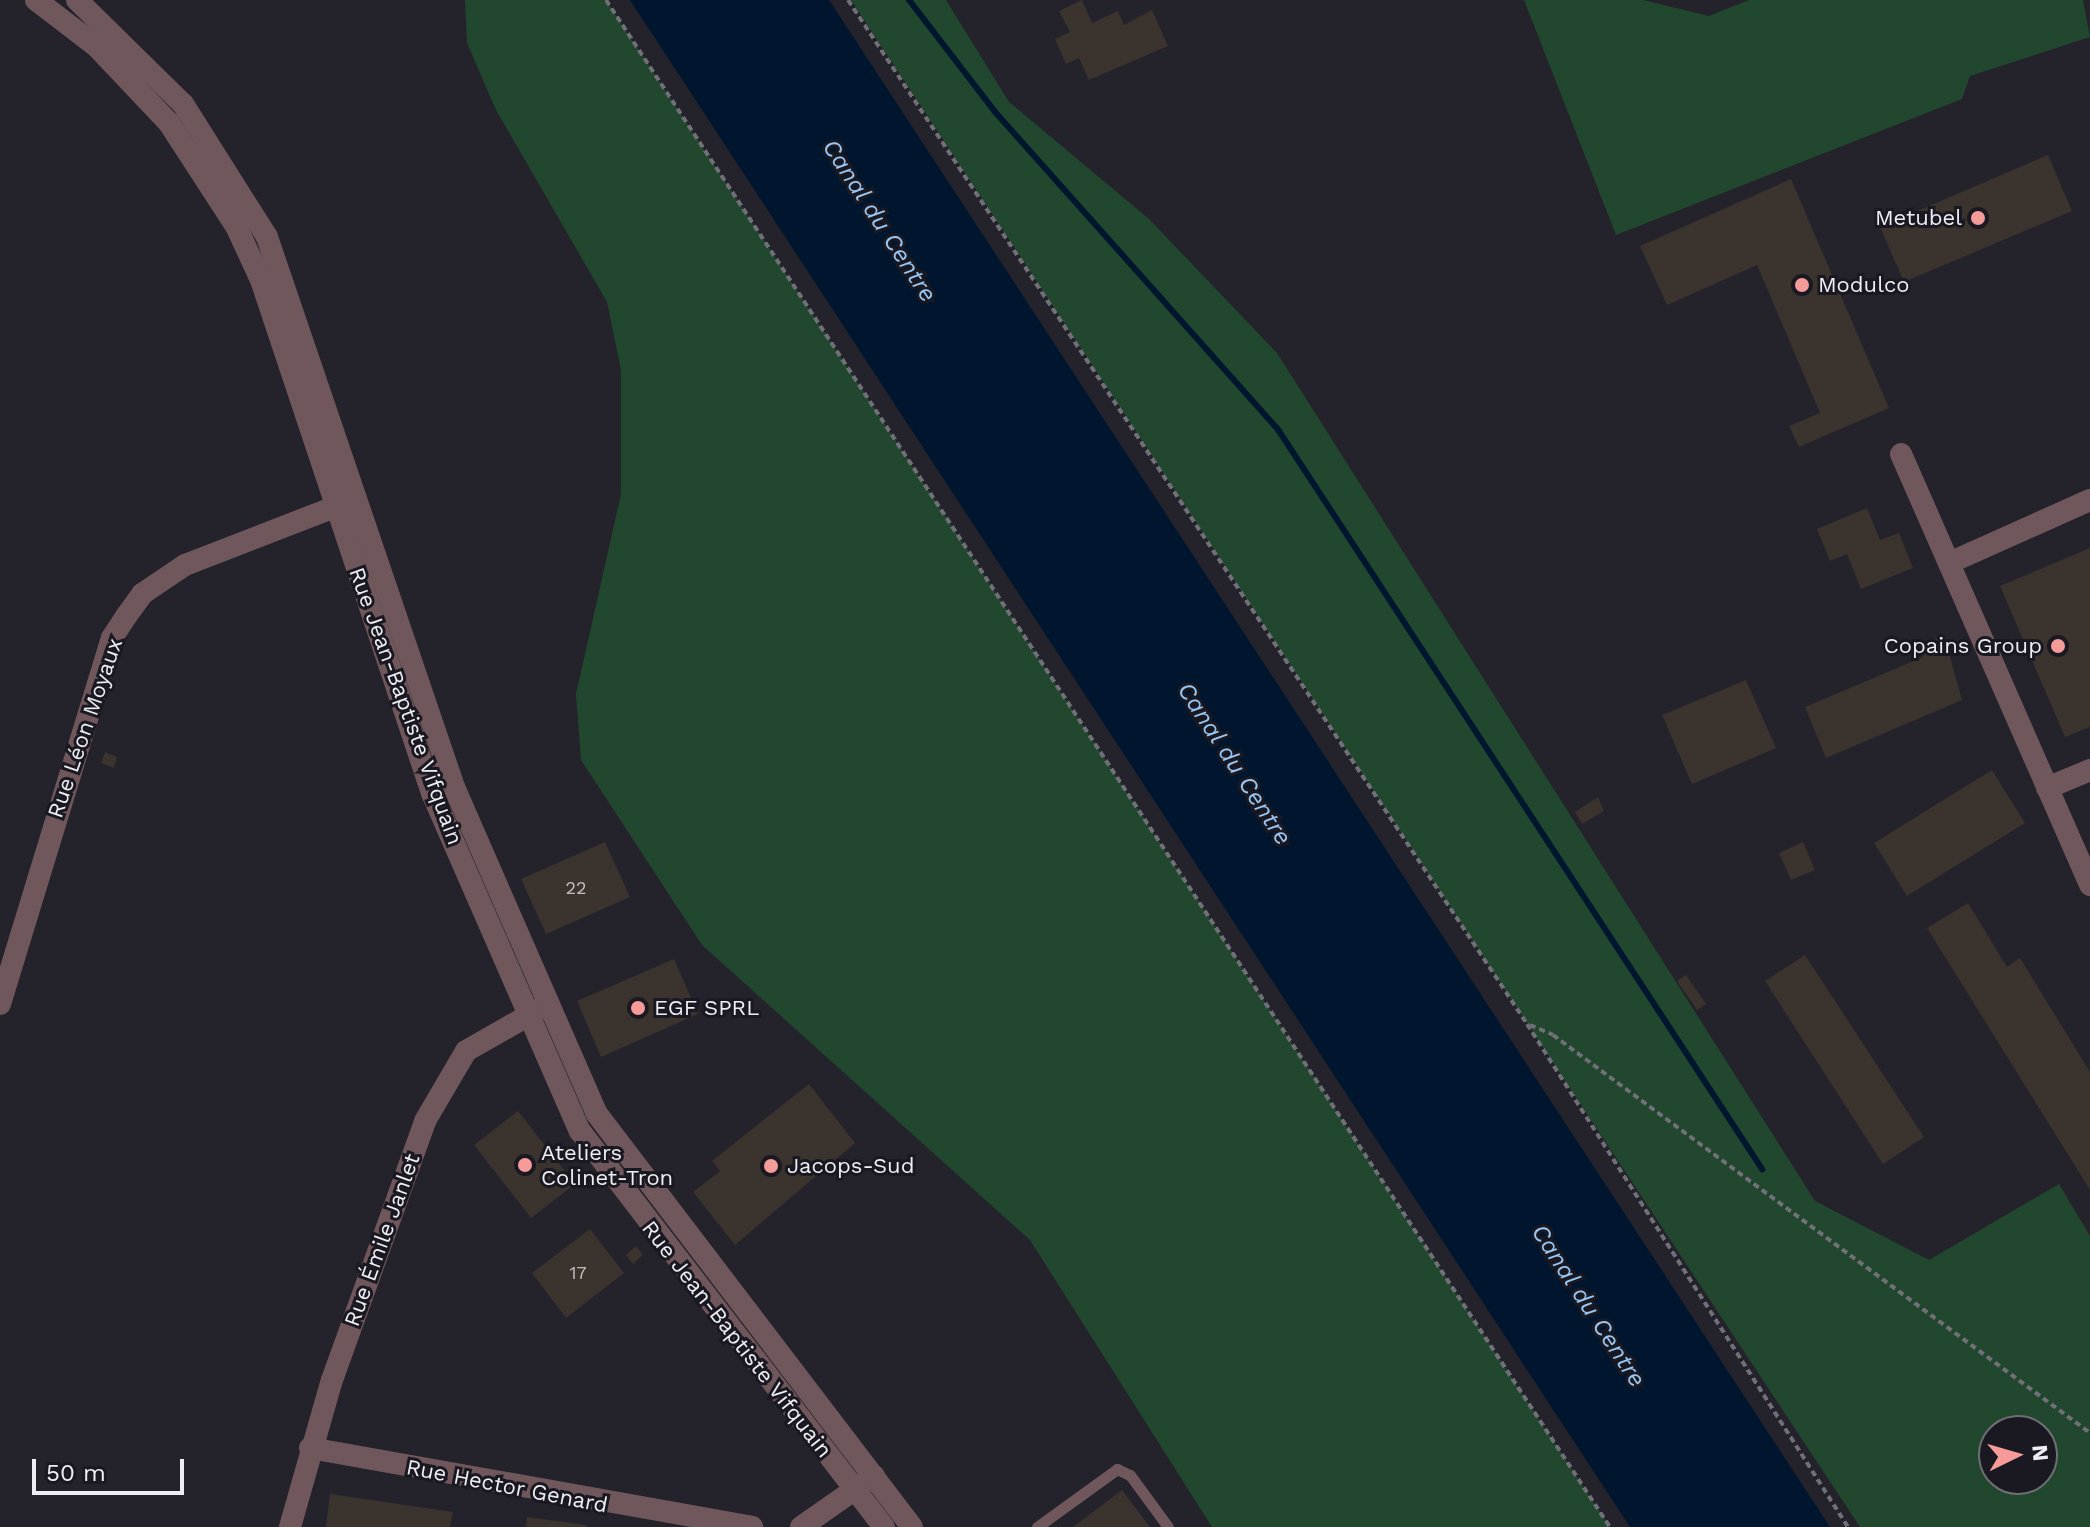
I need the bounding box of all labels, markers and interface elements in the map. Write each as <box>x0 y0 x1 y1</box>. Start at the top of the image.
water label: Canal du Centre <box>816 134 942 308</box>
place label: Metubel <box>1875 205 1962 231</box>
marker: Metubel <box>1969 209 1987 227</box>
place label: Modulco <box>1818 272 1909 298</box>
marker: Modulco <box>1793 276 1811 294</box>
street label: Rue Jean-Baptiste Vifquain <box>343 563 469 849</box>
place label: Copains Group <box>1884 633 2042 659</box>
street label: Rue Léon Moyaux <box>42 635 128 821</box>
marker: Copains Group <box>2049 637 2067 655</box>
water label: Canal du Centre <box>1171 677 1297 851</box>
house number: 22 <box>566 877 586 899</box>
place label: EGF SPRL <box>654 995 760 1021</box>
marker: EGF SPRL <box>629 999 647 1017</box>
place label: Ateliers Colinet-Tron <box>541 1139 673 1190</box>
street label: Rue Émile Janlet <box>338 1150 426 1330</box>
place label: Jacops-Sud <box>787 1153 914 1179</box>
marker: Ateliers Colinet-Tron <box>516 1156 534 1174</box>
marker: Jacops-Sud <box>762 1157 780 1175</box>
street label: Rue Jean-Baptiste Vifquain <box>636 1215 838 1463</box>
water label: Canal du Centre <box>1525 1219 1651 1393</box>
house number: 17 <box>569 1262 587 1284</box>
north arrow <box>1978 1415 2058 1495</box>
scale bar <box>36 1443 188 1493</box>
text: N <box>2027 1444 2054 1462</box>
street label: Rue Hector Genard <box>404 1453 610 1519</box>
text: 50 m <box>46 1459 106 1487</box>

